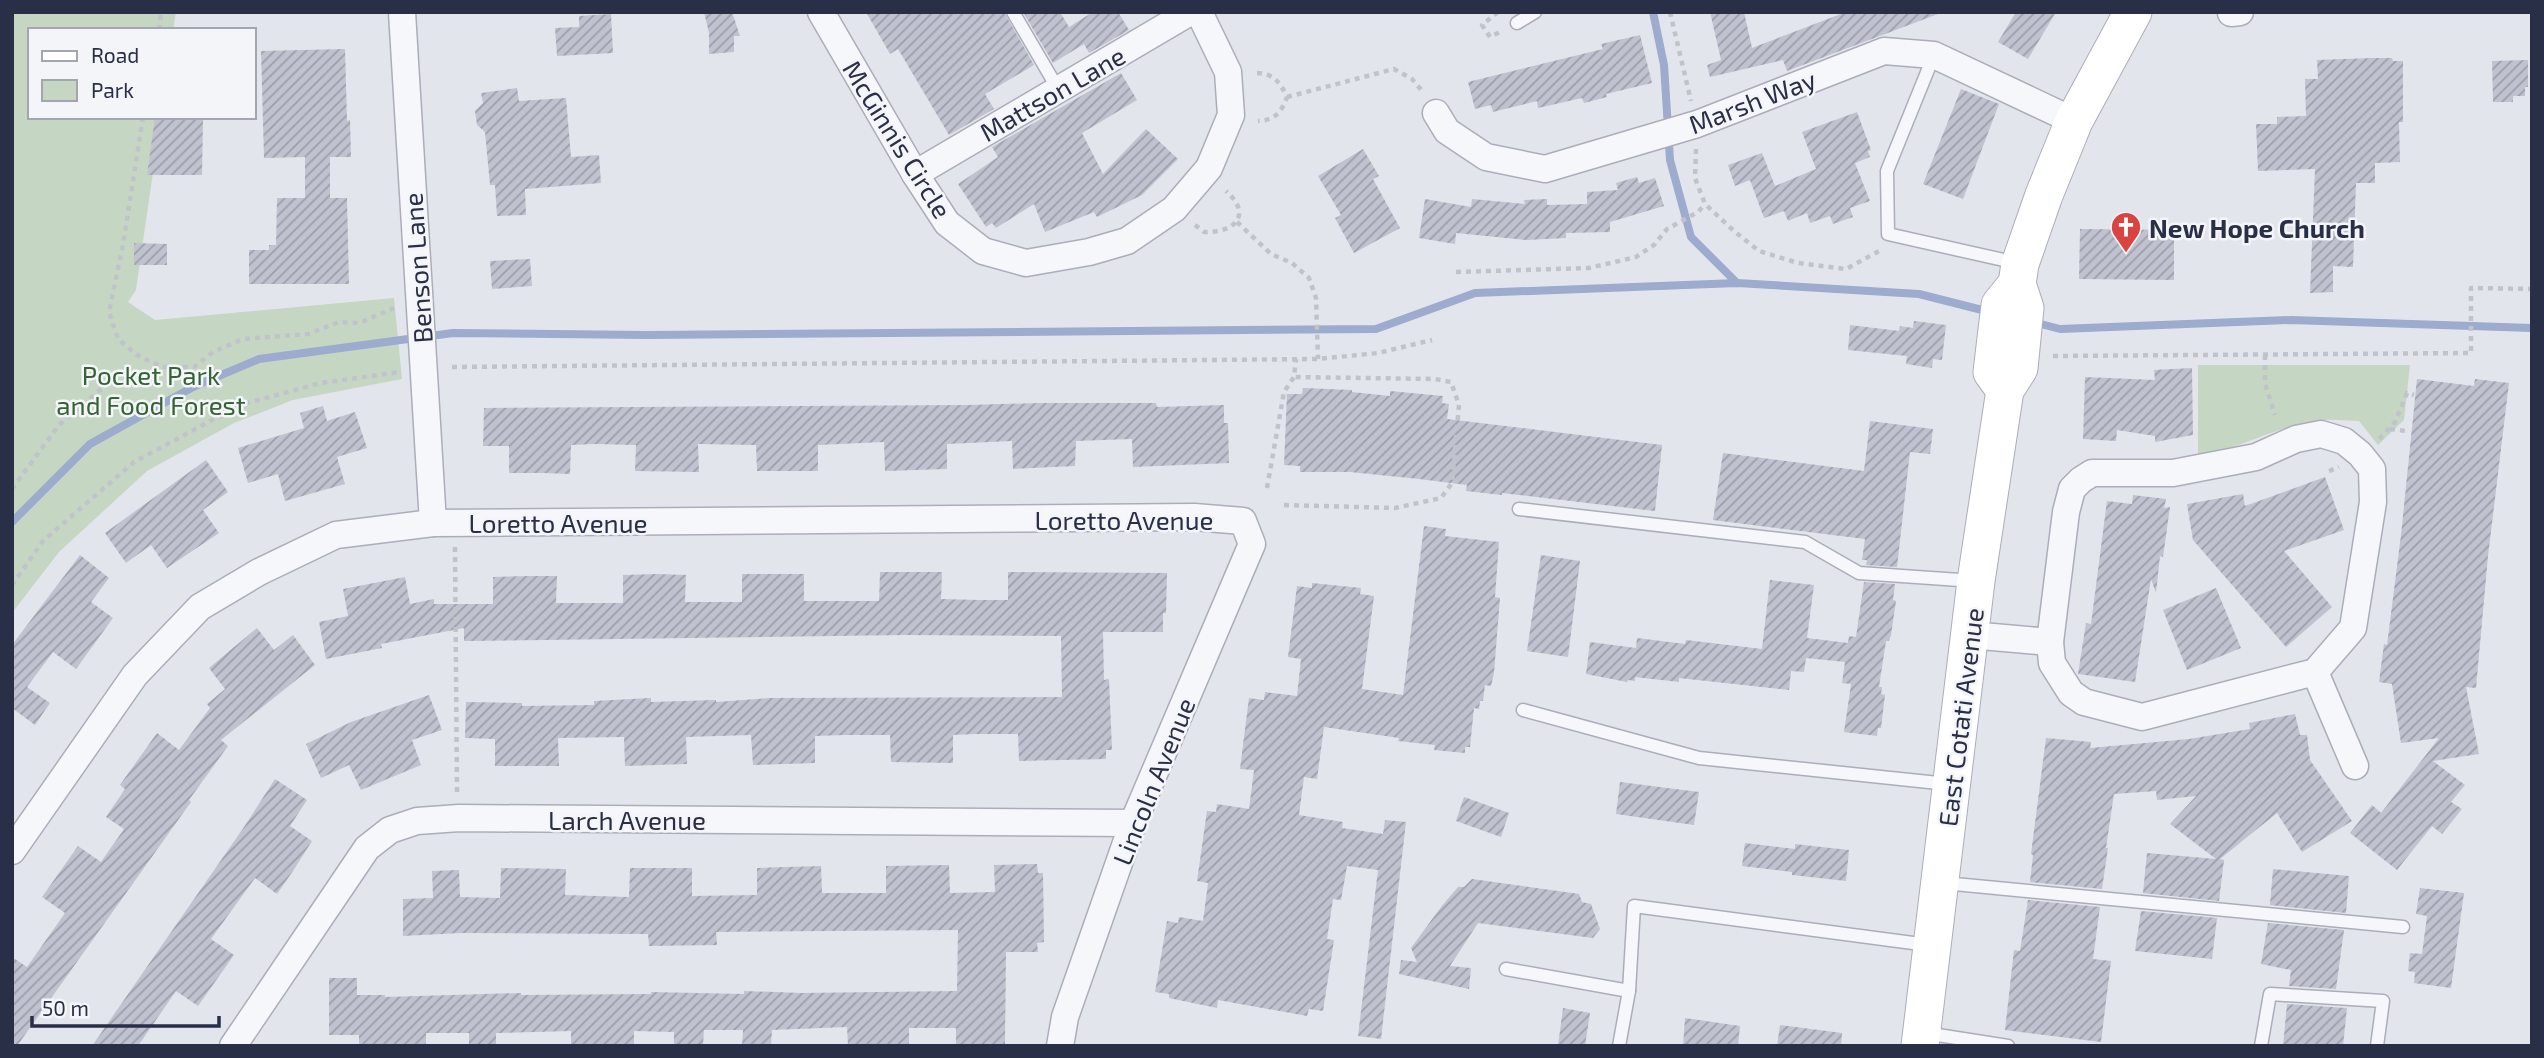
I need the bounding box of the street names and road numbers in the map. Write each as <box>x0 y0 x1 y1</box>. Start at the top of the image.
street label: Mattson Lane <box>974 39 1130 147</box>
street label: McGinnis Circle <box>837 55 959 223</box>
street label: Marsh Way <box>1684 62 1820 139</box>
street label: Benson Lane <box>396 192 438 344</box>
street label: Loretto Avenue <box>1034 504 1214 535</box>
street label: Loretto Avenue <box>468 507 648 538</box>
street label: East Cotati Avenue <box>1931 606 1989 828</box>
street label: Lincoln Avenue <box>1105 693 1201 869</box>
street label: Larch Avenue <box>548 804 706 835</box>

